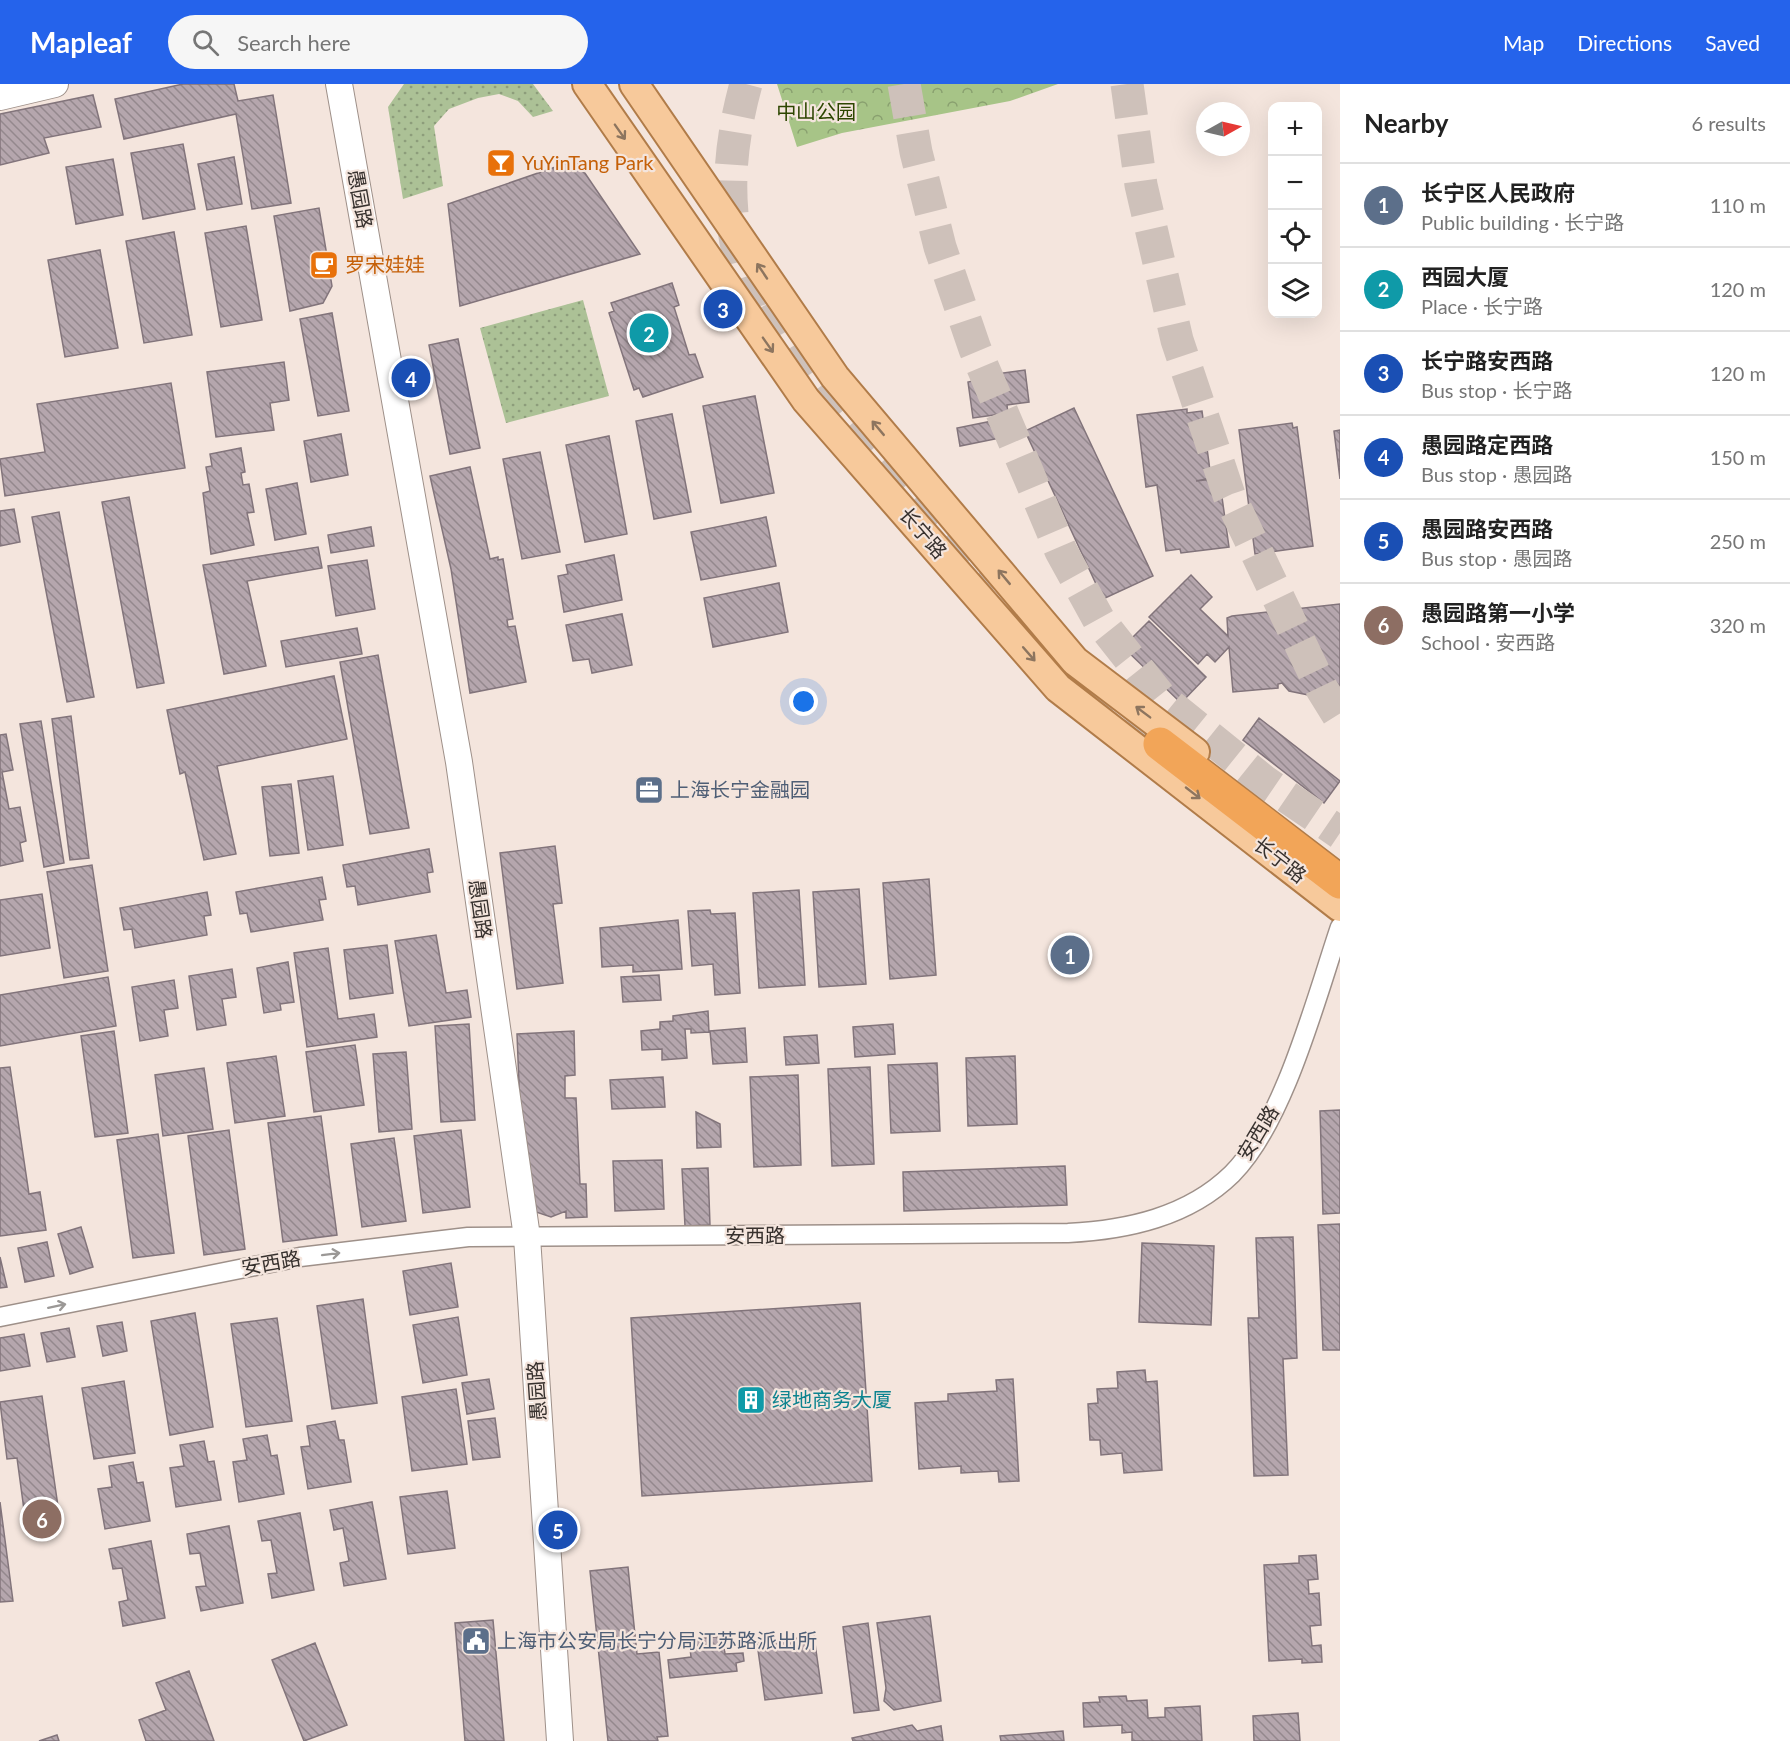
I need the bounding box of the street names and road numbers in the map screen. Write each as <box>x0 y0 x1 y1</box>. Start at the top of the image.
street label: 愚园路 <box>344 167 378 230</box>
street label: 长宁路 <box>895 502 952 563</box>
street label: 长宁路 <box>1250 831 1312 887</box>
street label: 愚园路 <box>465 877 497 940</box>
street label: 安西路 <box>1231 1101 1283 1164</box>
street label: 安西路 <box>725 1223 785 1247</box>
street label: 安西路 <box>239 1245 302 1279</box>
street label: 愚园路 <box>522 1360 550 1422</box>

